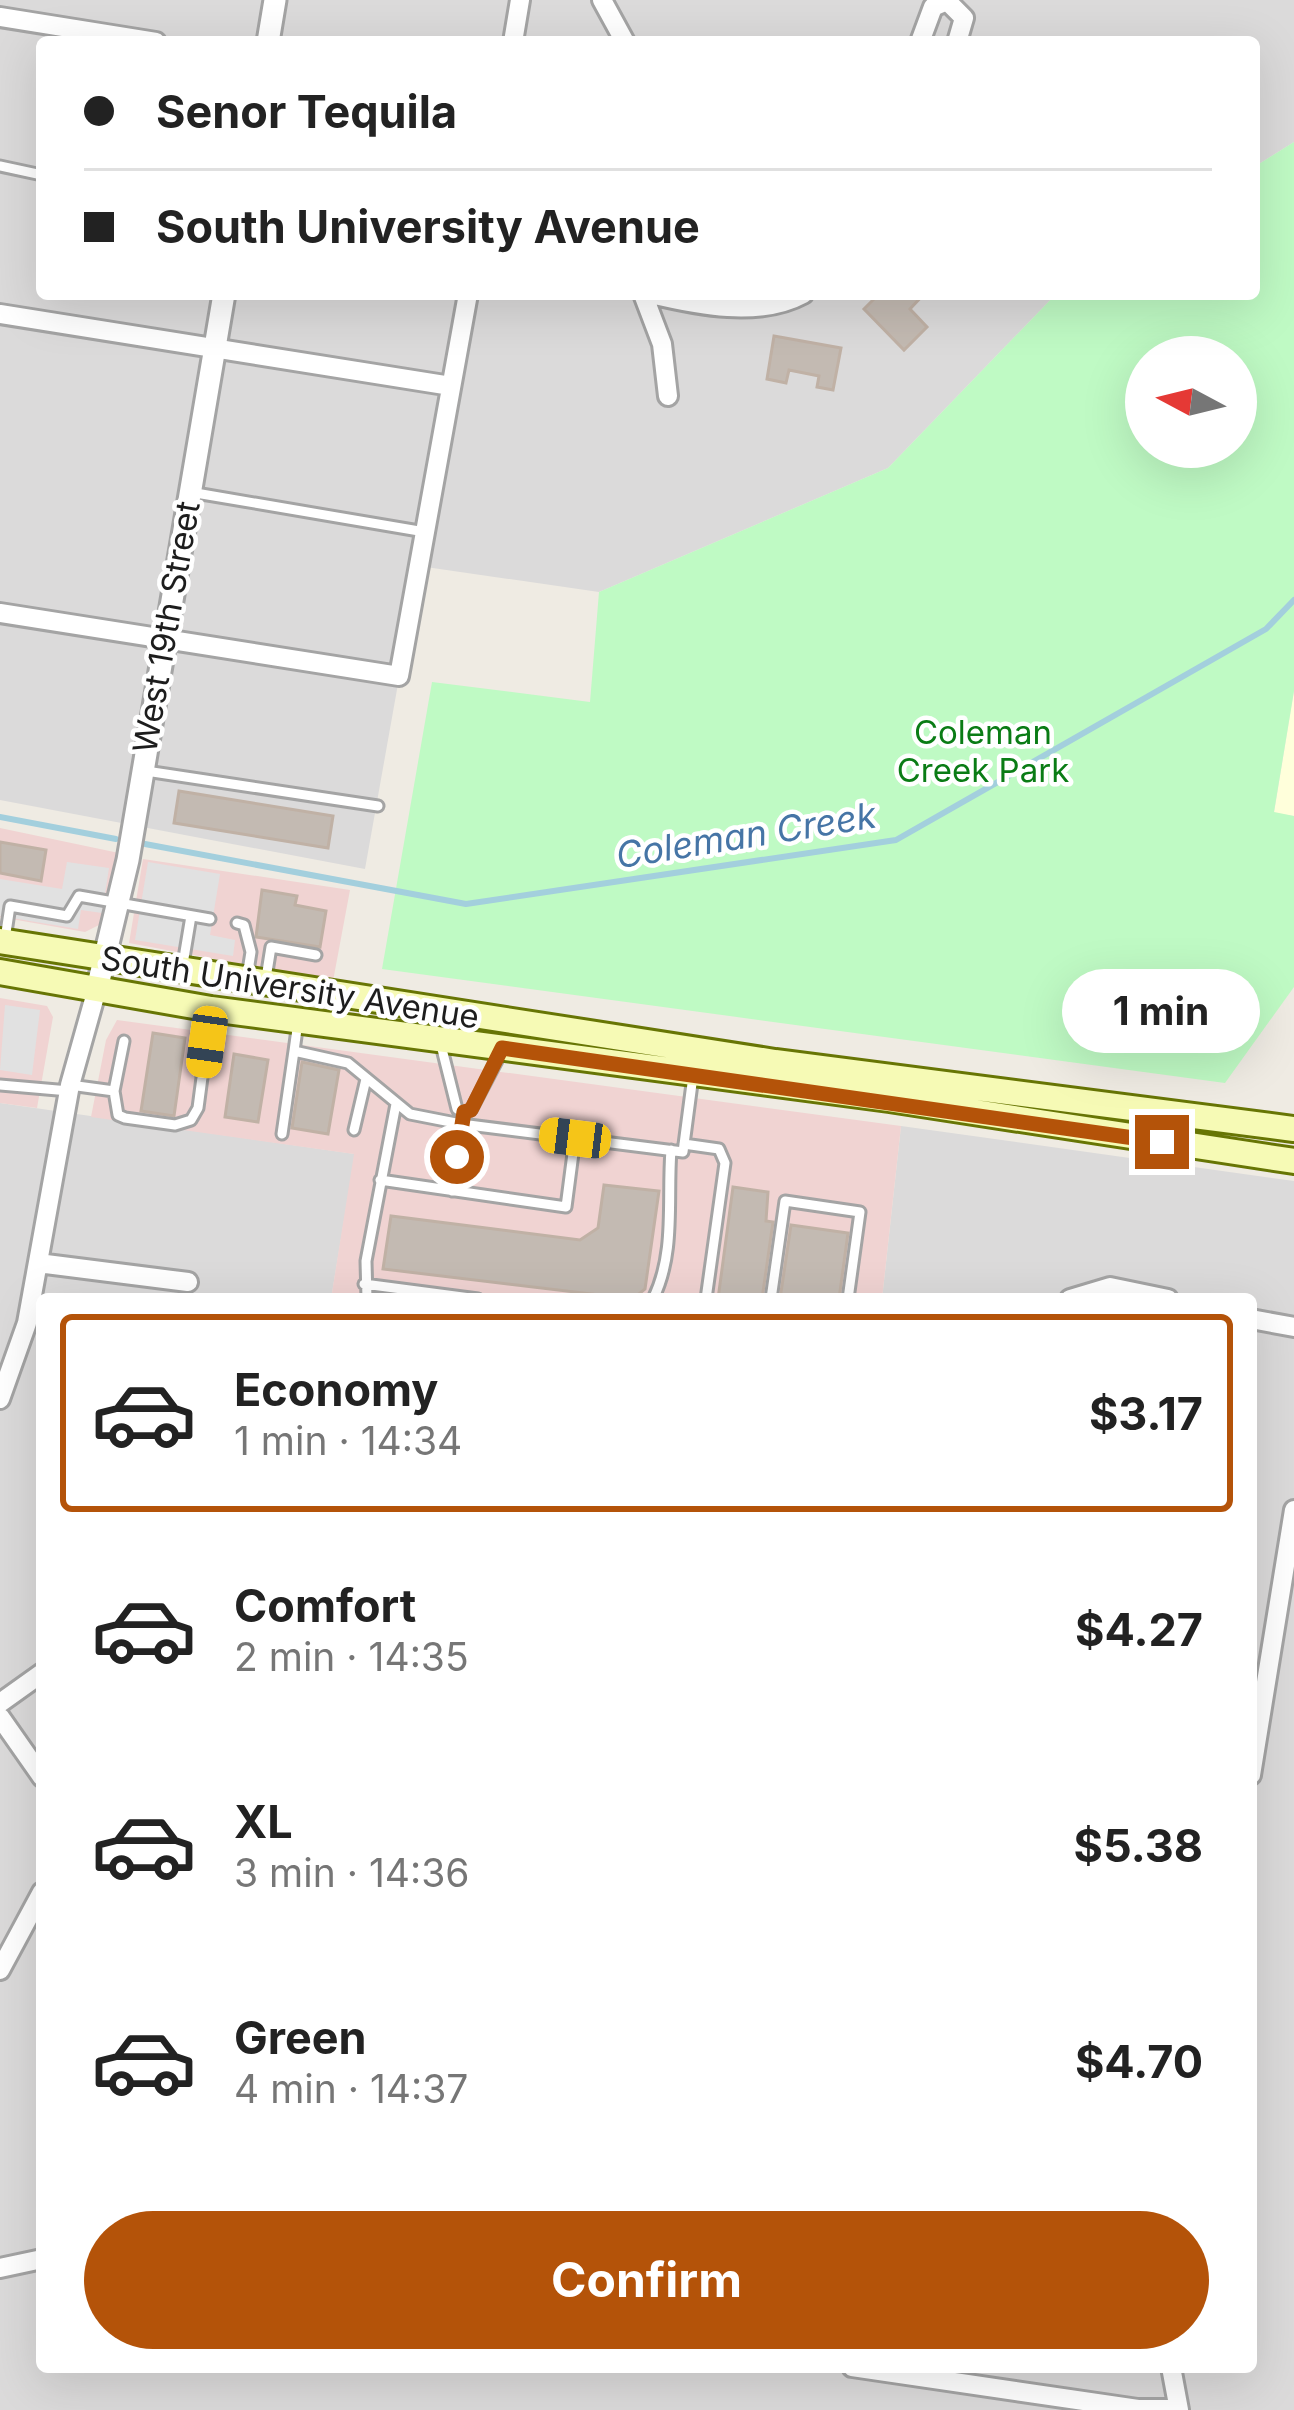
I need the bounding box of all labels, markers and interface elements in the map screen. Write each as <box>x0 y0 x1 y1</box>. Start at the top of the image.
text: Senor Tequila <box>156 84 457 139</box>
text: South University Avenue <box>156 199 700 254</box>
north arrow <box>1125 336 1257 468</box>
map controls <box>1125 336 1257 468</box>
street label: West 19th Street <box>124 498 208 756</box>
park label: Coleman Creek Park <box>897 712 1069 790</box>
water label: Coleman Creek <box>613 793 880 877</box>
street label: South University Avenue <box>98 937 482 1037</box>
callout: 1 min <box>1063 968 1261 1052</box>
text: 1 min <box>1113 987 1209 1034</box>
car <box>184 1004 230 1080</box>
route end <box>1135 1115 1189 1169</box>
car <box>537 1116 613 1160</box>
route start <box>430 1130 484 1184</box>
icon: car <box>90 1359 198 1467</box>
text: Economy <box>234 1362 438 1417</box>
text: $3.17 <box>1089 1386 1203 1441</box>
text: 1 min · 14:34 <box>234 1417 462 1464</box>
icon: car <box>90 1575 198 1683</box>
text: Comfort <box>234 1578 416 1633</box>
text: $4.27 <box>1075 1602 1203 1657</box>
text: 2 min · 14:35 <box>234 1633 469 1680</box>
icon: car <box>90 1791 198 1899</box>
text: XL <box>234 1794 293 1849</box>
text: $5.38 <box>1073 1818 1203 1873</box>
text: 3 min · 14:36 <box>234 1849 469 1896</box>
icon: car <box>90 2007 198 2115</box>
text: Green <box>234 2010 367 2065</box>
text: $4.70 <box>1075 2034 1203 2089</box>
text: 4 min · 14:37 <box>234 2065 468 2112</box>
button: Confirm <box>84 2211 1209 2349</box>

